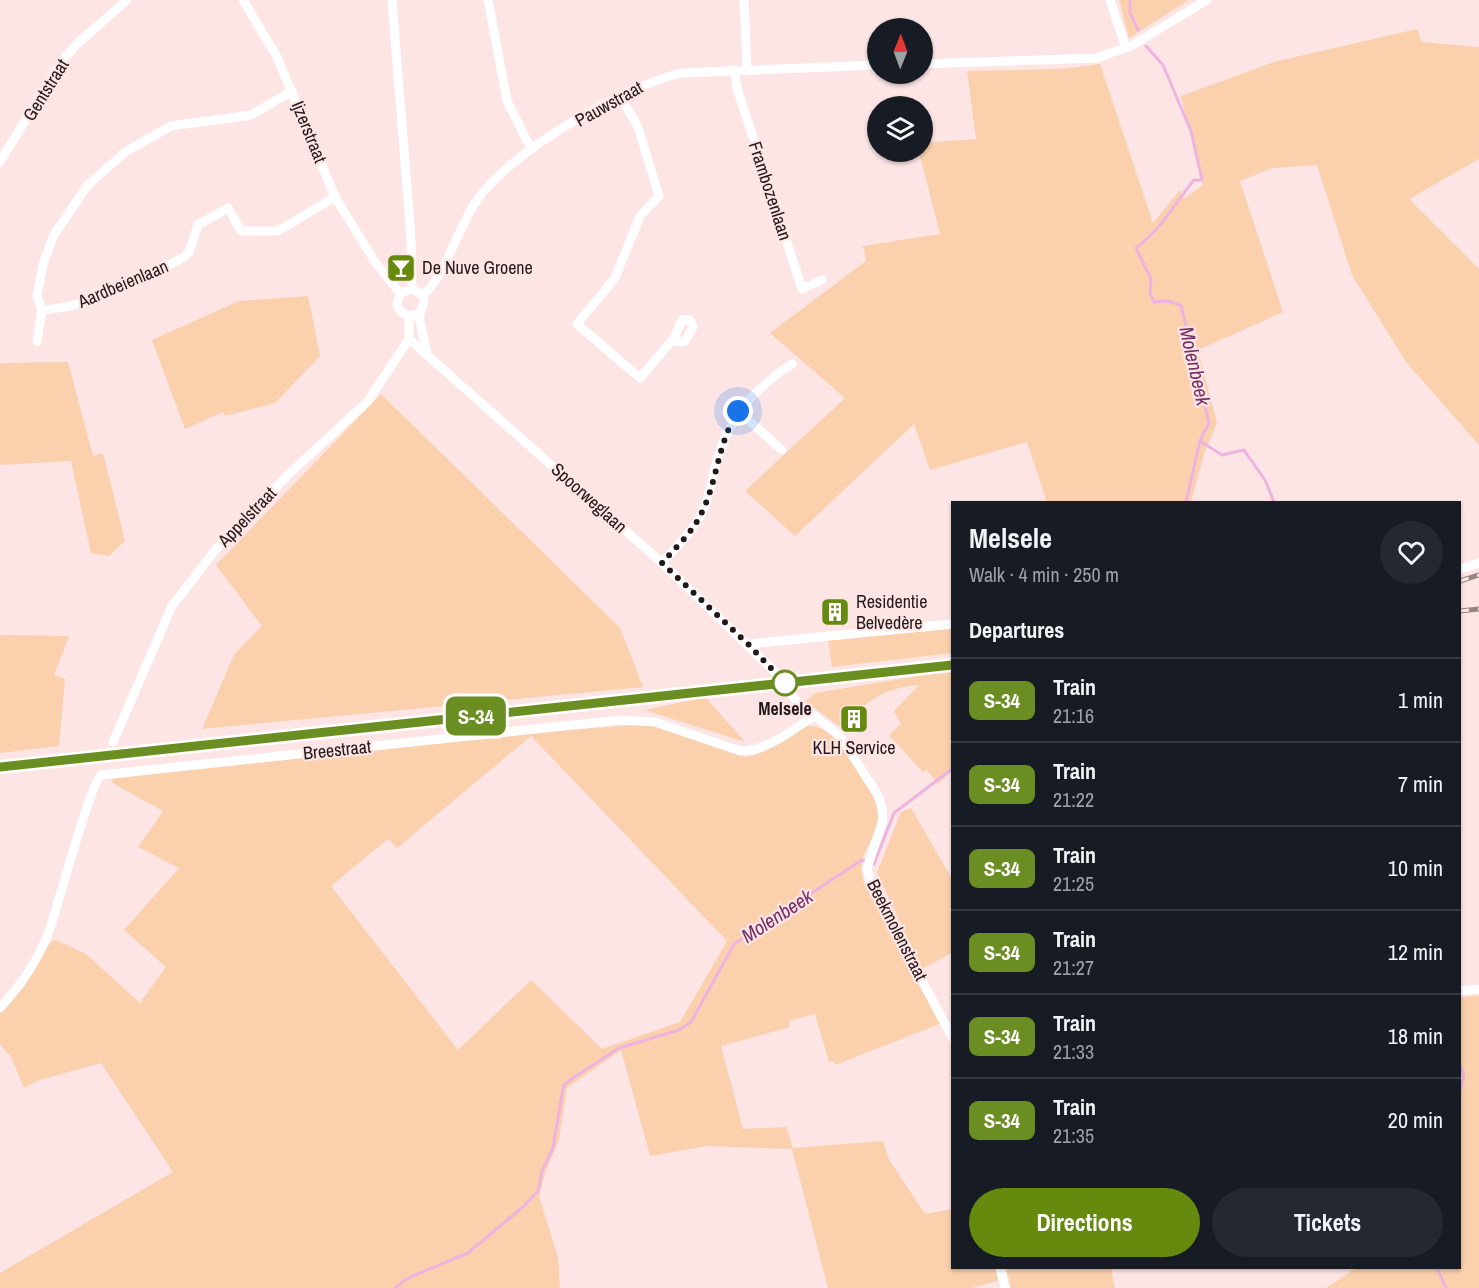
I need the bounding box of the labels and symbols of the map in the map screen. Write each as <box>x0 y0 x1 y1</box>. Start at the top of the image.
north arrow <box>867 18 933 84</box>
street label: Gentstraat <box>17 54 74 126</box>
street label: Pauwstraat <box>570 75 647 132</box>
street label: Ijzerstraat <box>286 97 333 167</box>
street label: Frambozenlaan <box>743 138 798 243</box>
bar icon: De Nuve Groene <box>385 252 417 284</box>
street label: Aardbeienlaan <box>73 253 172 314</box>
place label: De Nuve Groene <box>422 255 533 280</box>
water label: Molenbeek <box>1173 324 1218 409</box>
your location <box>723 396 753 426</box>
street label: Spoorweglaan <box>546 457 633 538</box>
street label: Appelstraat <box>211 481 282 553</box>
place label: Residentie Belvedère <box>856 589 927 635</box>
building icon: Residentie Belvedère <box>819 596 851 628</box>
marker: Melsele <box>772 670 798 696</box>
line badge: S-34 <box>434 696 518 736</box>
place label: Melsele <box>758 696 812 721</box>
building icon: KLH Service <box>838 703 870 735</box>
street label: Breestraat <box>302 734 372 765</box>
place label: KLH Service <box>813 735 895 760</box>
street label: Beekmolenstraat <box>861 875 934 985</box>
water label: Molenbeek <box>736 882 818 949</box>

